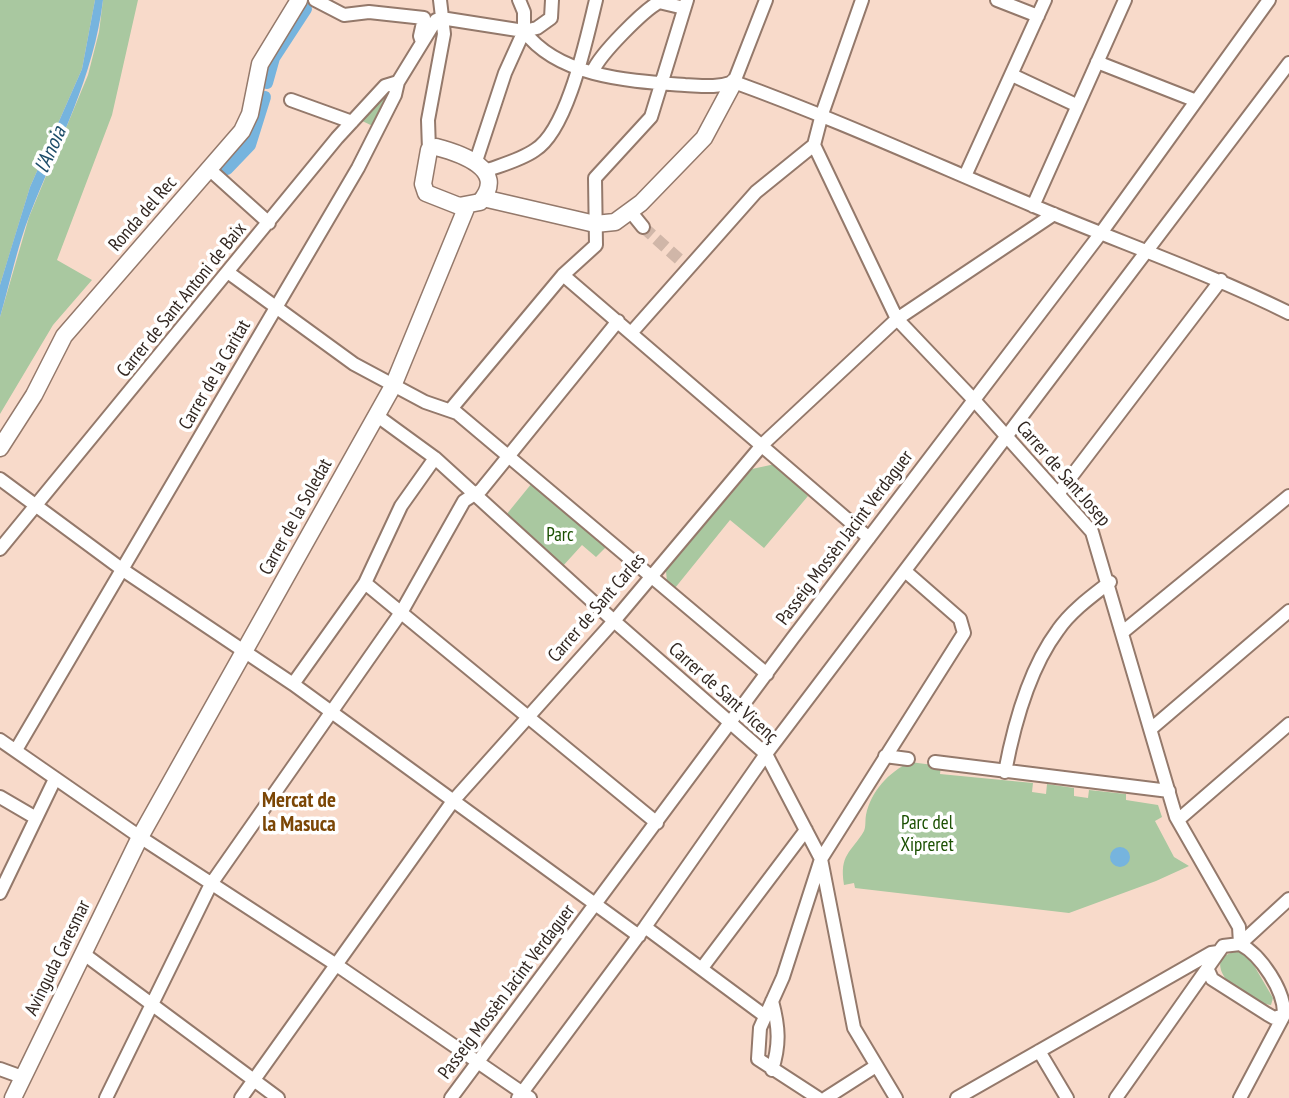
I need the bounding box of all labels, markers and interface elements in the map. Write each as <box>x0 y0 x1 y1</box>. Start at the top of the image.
water label: l'Anoia <box>30 123 72 177</box>
street label: Ronda del Rec <box>104 172 182 256</box>
street label: Carrer de Sant Antoni de Baix <box>113 218 251 382</box>
street label: Carrer de la Caritat <box>174 316 256 434</box>
street label: Carrer de Sant Josep <box>1011 417 1115 531</box>
street label: Passeig Mossèn Jacint Verdaguer <box>772 446 918 630</box>
street label: Carrer de la Soledat <box>255 455 337 579</box>
park label: Parc <box>546 525 574 547</box>
street label: Carrer de Sant Carles <box>543 549 651 667</box>
street label: Carrer de Sant Vicenç <box>664 638 782 748</box>
district label: Mercat de la Masuca <box>262 788 336 838</box>
park label: Parc del Xipreret <box>900 813 954 857</box>
street label: Avinguda Caresmar <box>20 897 96 1019</box>
street label: Passeig Mossèn Jacint Verdaguer <box>434 900 580 1084</box>

